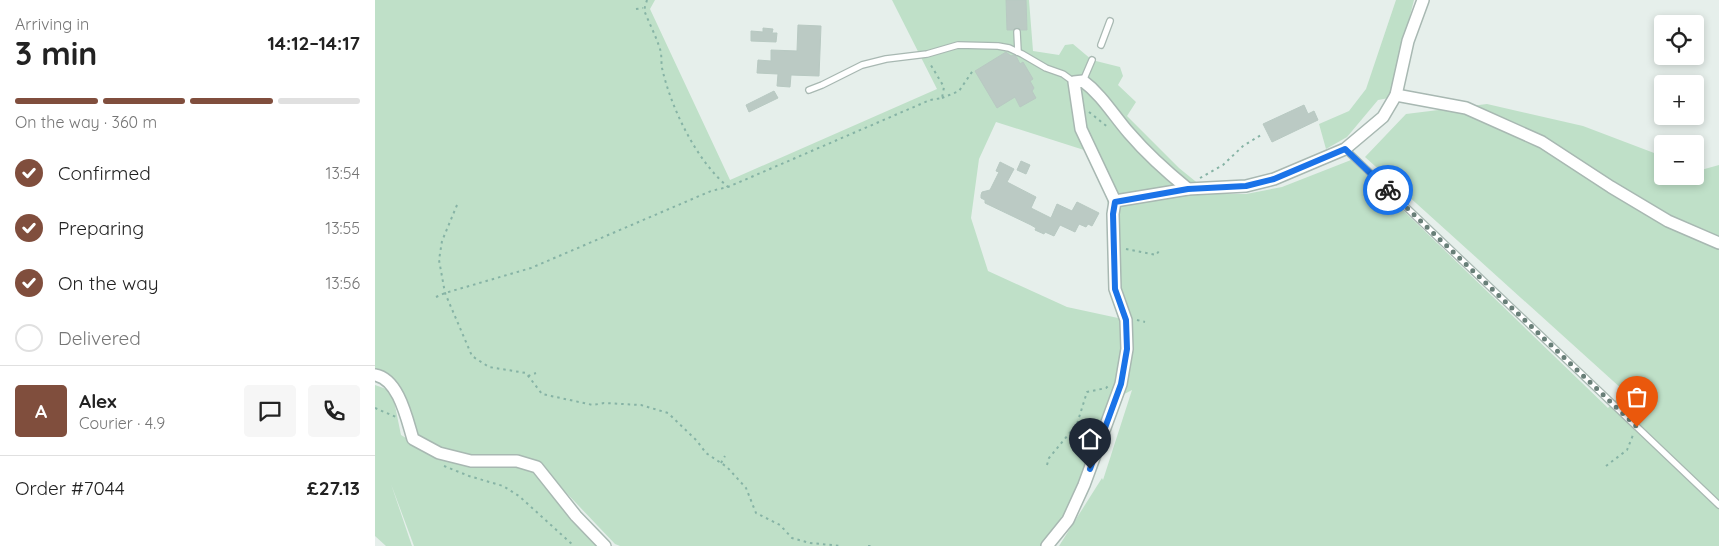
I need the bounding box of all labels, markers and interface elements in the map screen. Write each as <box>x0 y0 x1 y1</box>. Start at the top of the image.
text: Arriving in <box>15 14 89 34</box>
map controls <box>1654 15 1704 185</box>
button: locate <box>1654 15 1704 65</box>
text: 14:12–14:17 <box>267 31 360 55</box>
text: 3 min <box>15 33 97 73</box>
button: + <box>1654 75 1704 125</box>
text: On the way · 360 m <box>15 112 157 132</box>
button: − <box>1654 135 1704 185</box>
icon: check <box>15 159 43 187</box>
text: Confirmed <box>58 161 151 185</box>
text: 13:54 <box>326 163 360 183</box>
courier <box>1363 165 1413 215</box>
icon: bike <box>1374 176 1402 204</box>
icon: check <box>15 214 43 242</box>
text: Preparing <box>58 216 144 240</box>
text: 13:55 <box>325 218 360 238</box>
icon: check <box>15 269 43 297</box>
text: On the way <box>58 271 159 295</box>
text: 13:56 <box>325 273 360 293</box>
text: Delivered <box>58 326 141 350</box>
pin <box>1616 376 1658 427</box>
icon: bag <box>1623 383 1651 411</box>
button: chat <box>244 385 296 437</box>
button: phone <box>308 385 360 437</box>
text: Alex <box>79 389 117 413</box>
text: A <box>35 399 47 423</box>
text: Courier · 4.9 <box>79 413 165 433</box>
pin <box>1069 418 1111 469</box>
icon: home <box>1076 425 1104 453</box>
text: Order #7044 <box>15 476 125 500</box>
text: £27.13 <box>307 476 360 500</box>

